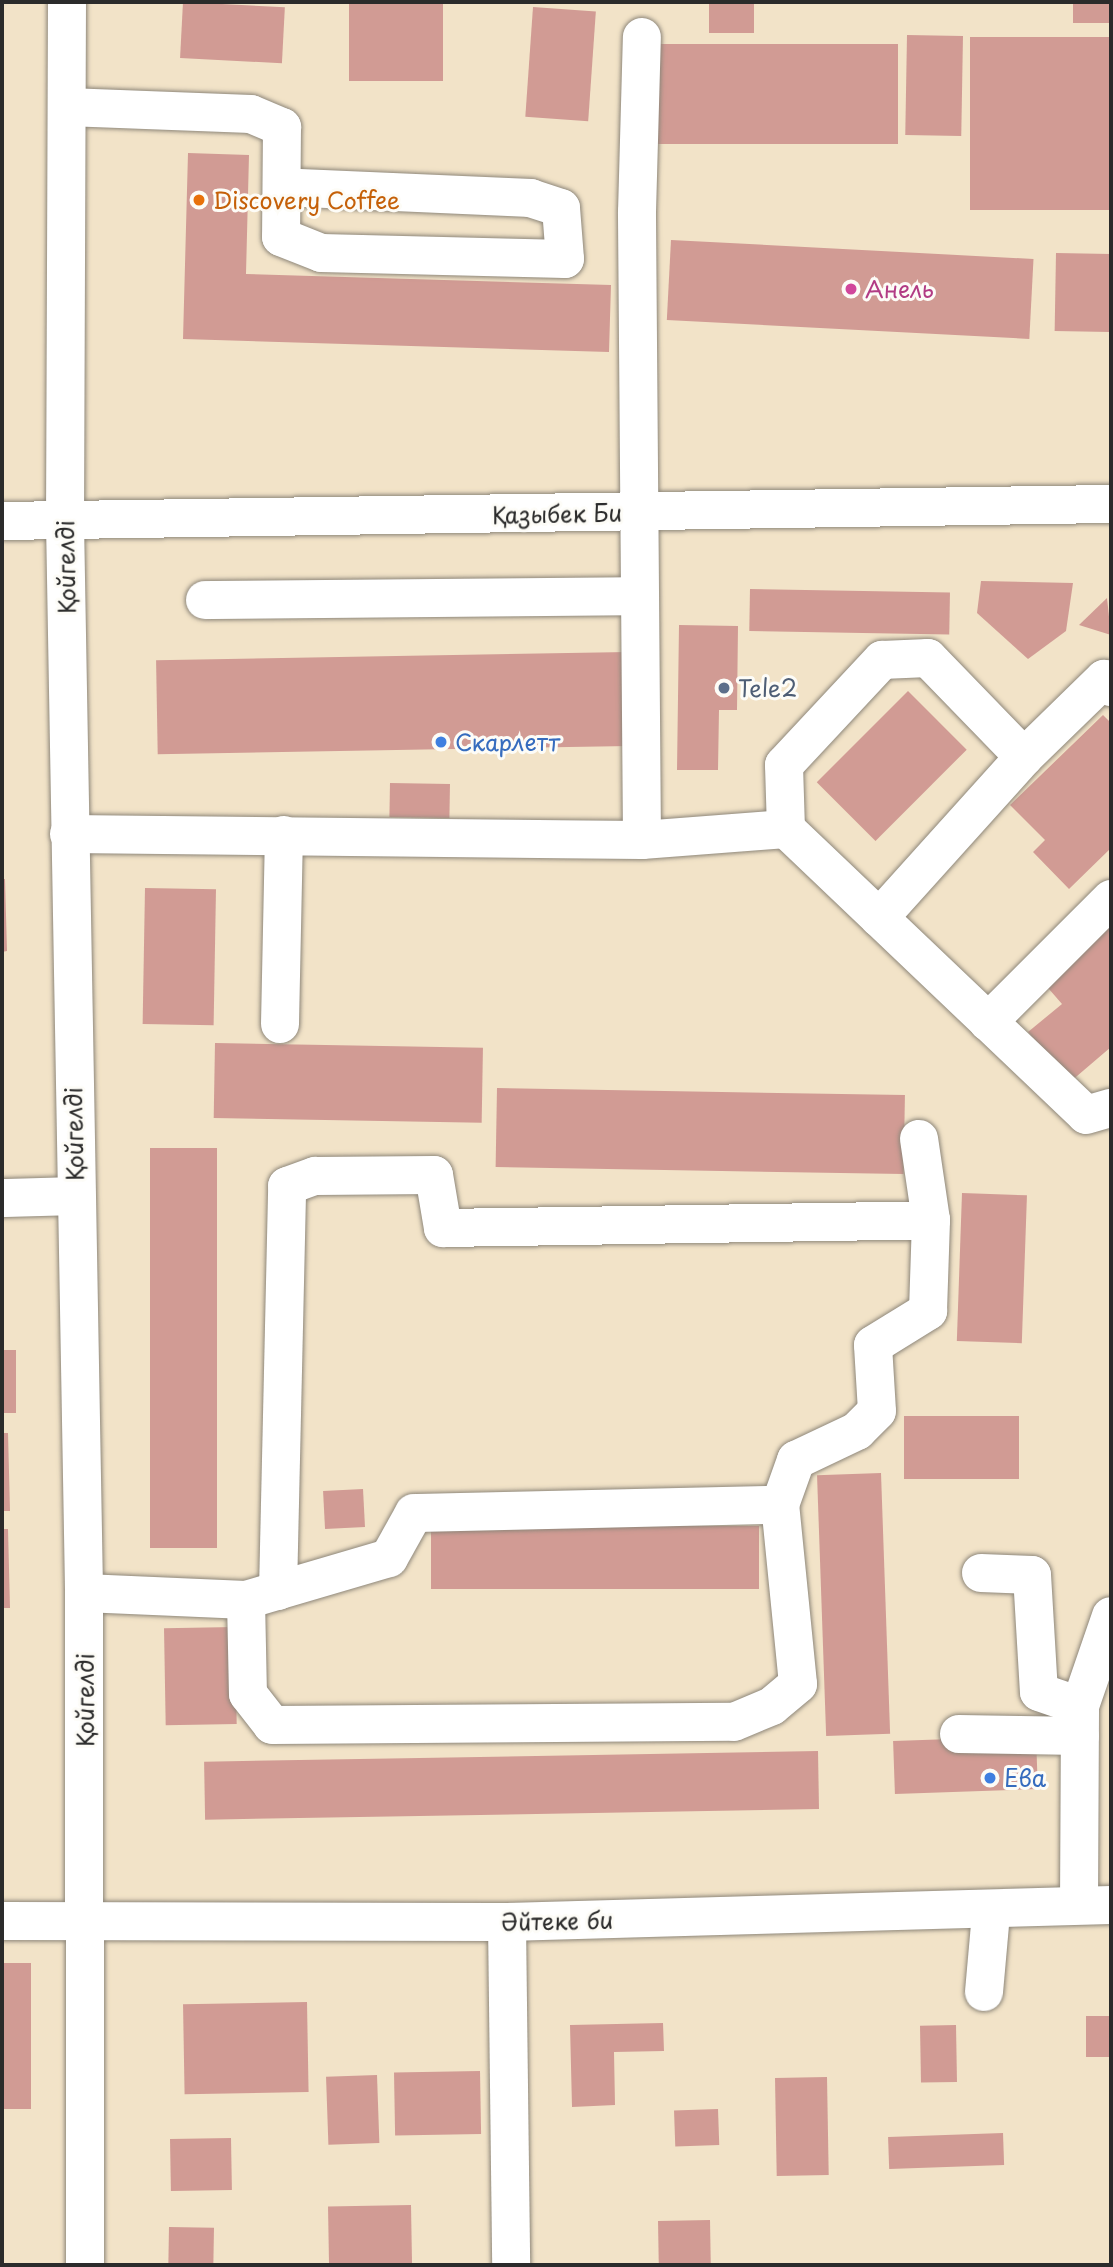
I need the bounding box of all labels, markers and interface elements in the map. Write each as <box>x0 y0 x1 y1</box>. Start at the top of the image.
place label: Discovery Coffee <box>213 186 400 214</box>
marker: Discovery Coffee <box>191 192 207 208</box>
place label: Анель <box>865 275 934 303</box>
marker: Анель <box>843 281 859 297</box>
street label: Қазыбек Би <box>492 499 622 529</box>
street label: Қойгелді <box>51 520 81 614</box>
place label: Tele2 <box>738 674 797 702</box>
marker: Tele2 <box>716 680 732 696</box>
place label: Скарлетт <box>455 728 560 756</box>
marker: Скарлетт <box>433 734 449 750</box>
street label: Қойгелді <box>59 1087 89 1181</box>
street label: Қойгелді <box>71 1653 99 1747</box>
place label: Ева <box>1004 1764 1046 1792</box>
marker: Ева <box>982 1770 998 1786</box>
street label: Әйтеке би <box>500 1906 614 1936</box>

